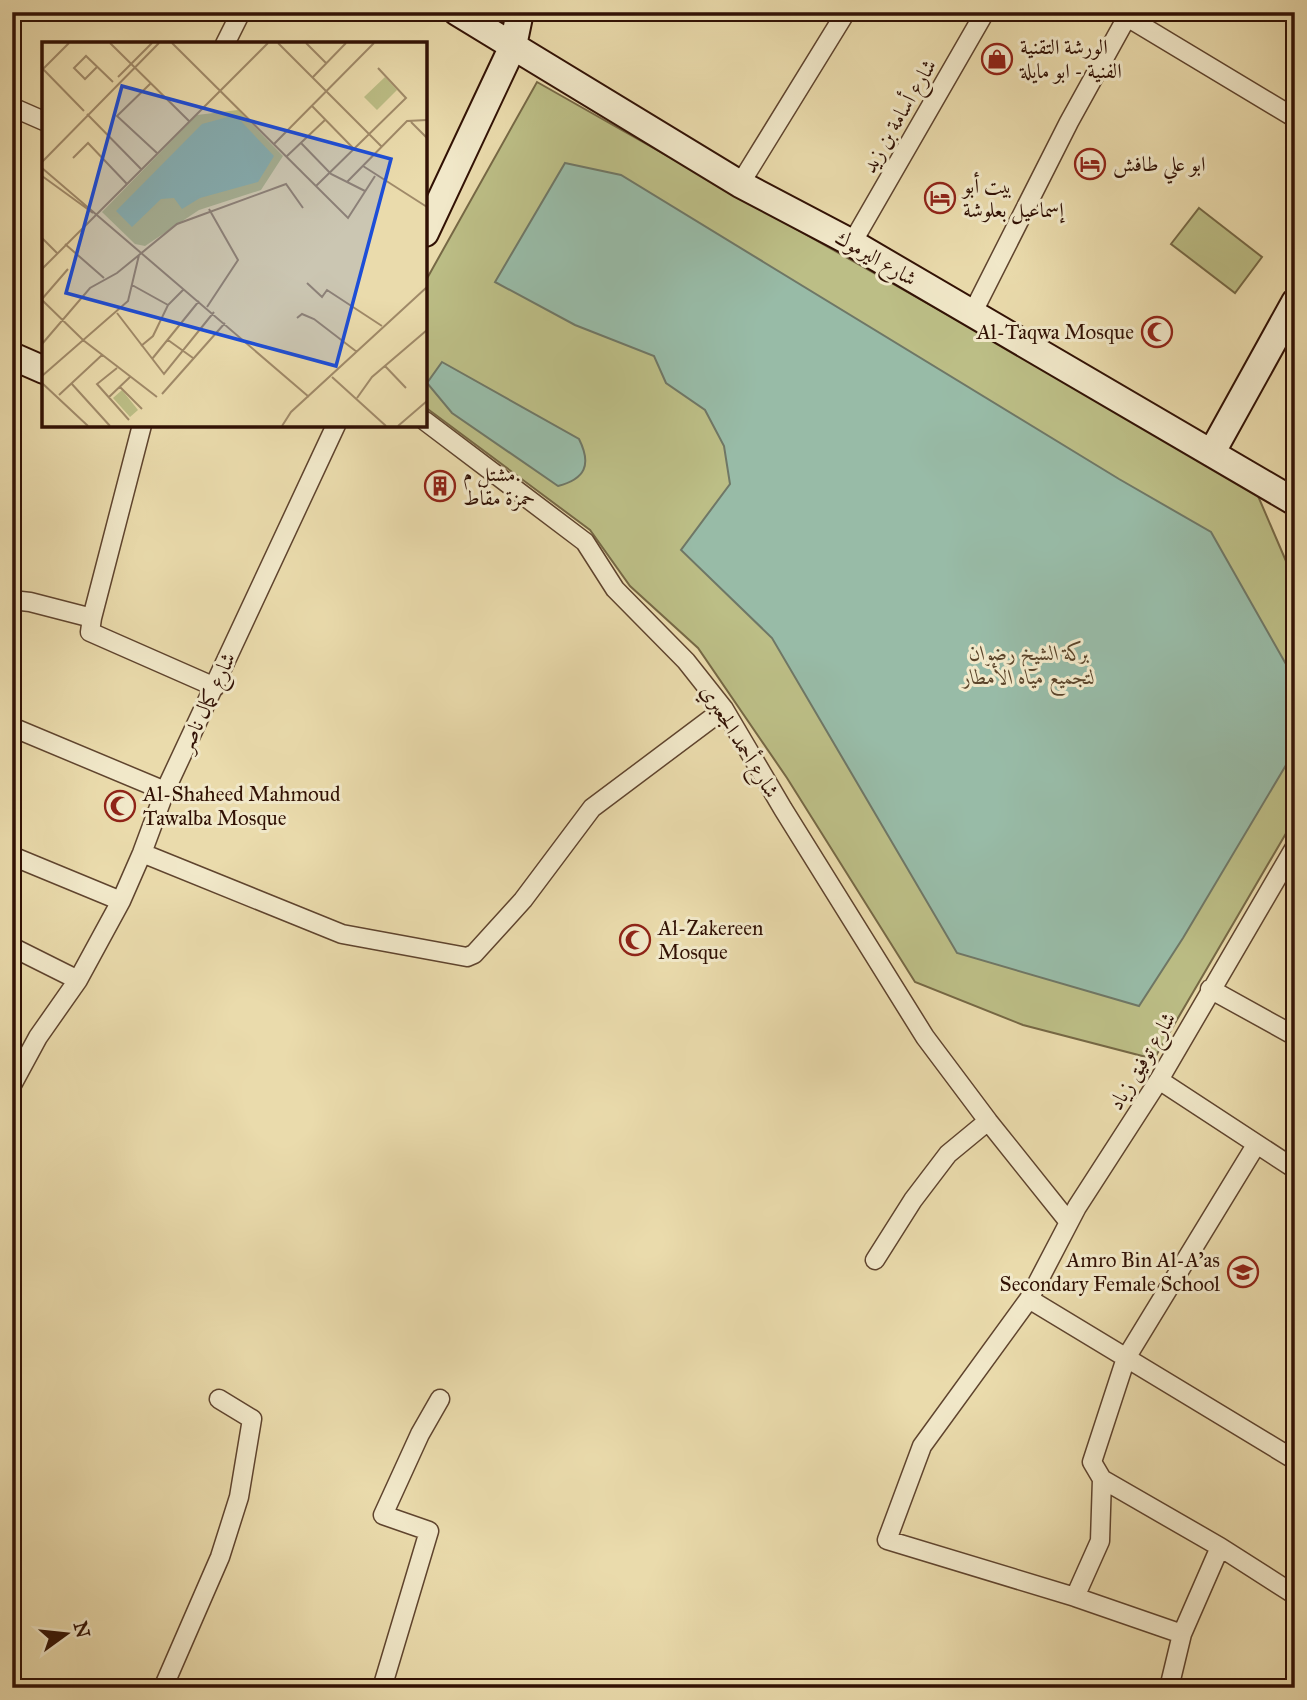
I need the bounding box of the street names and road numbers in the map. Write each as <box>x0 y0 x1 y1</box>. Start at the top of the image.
street label: شارع أسامة بن زيد <box>854 53 946 180</box>
street label: شارع اليرموك <box>828 224 921 296</box>
street label: شارع كمال ناصر <box>172 648 246 760</box>
street label: شارع أحمد الجعبري <box>691 678 787 805</box>
street label: شارع توفيق زياد <box>1103 1007 1186 1117</box>

